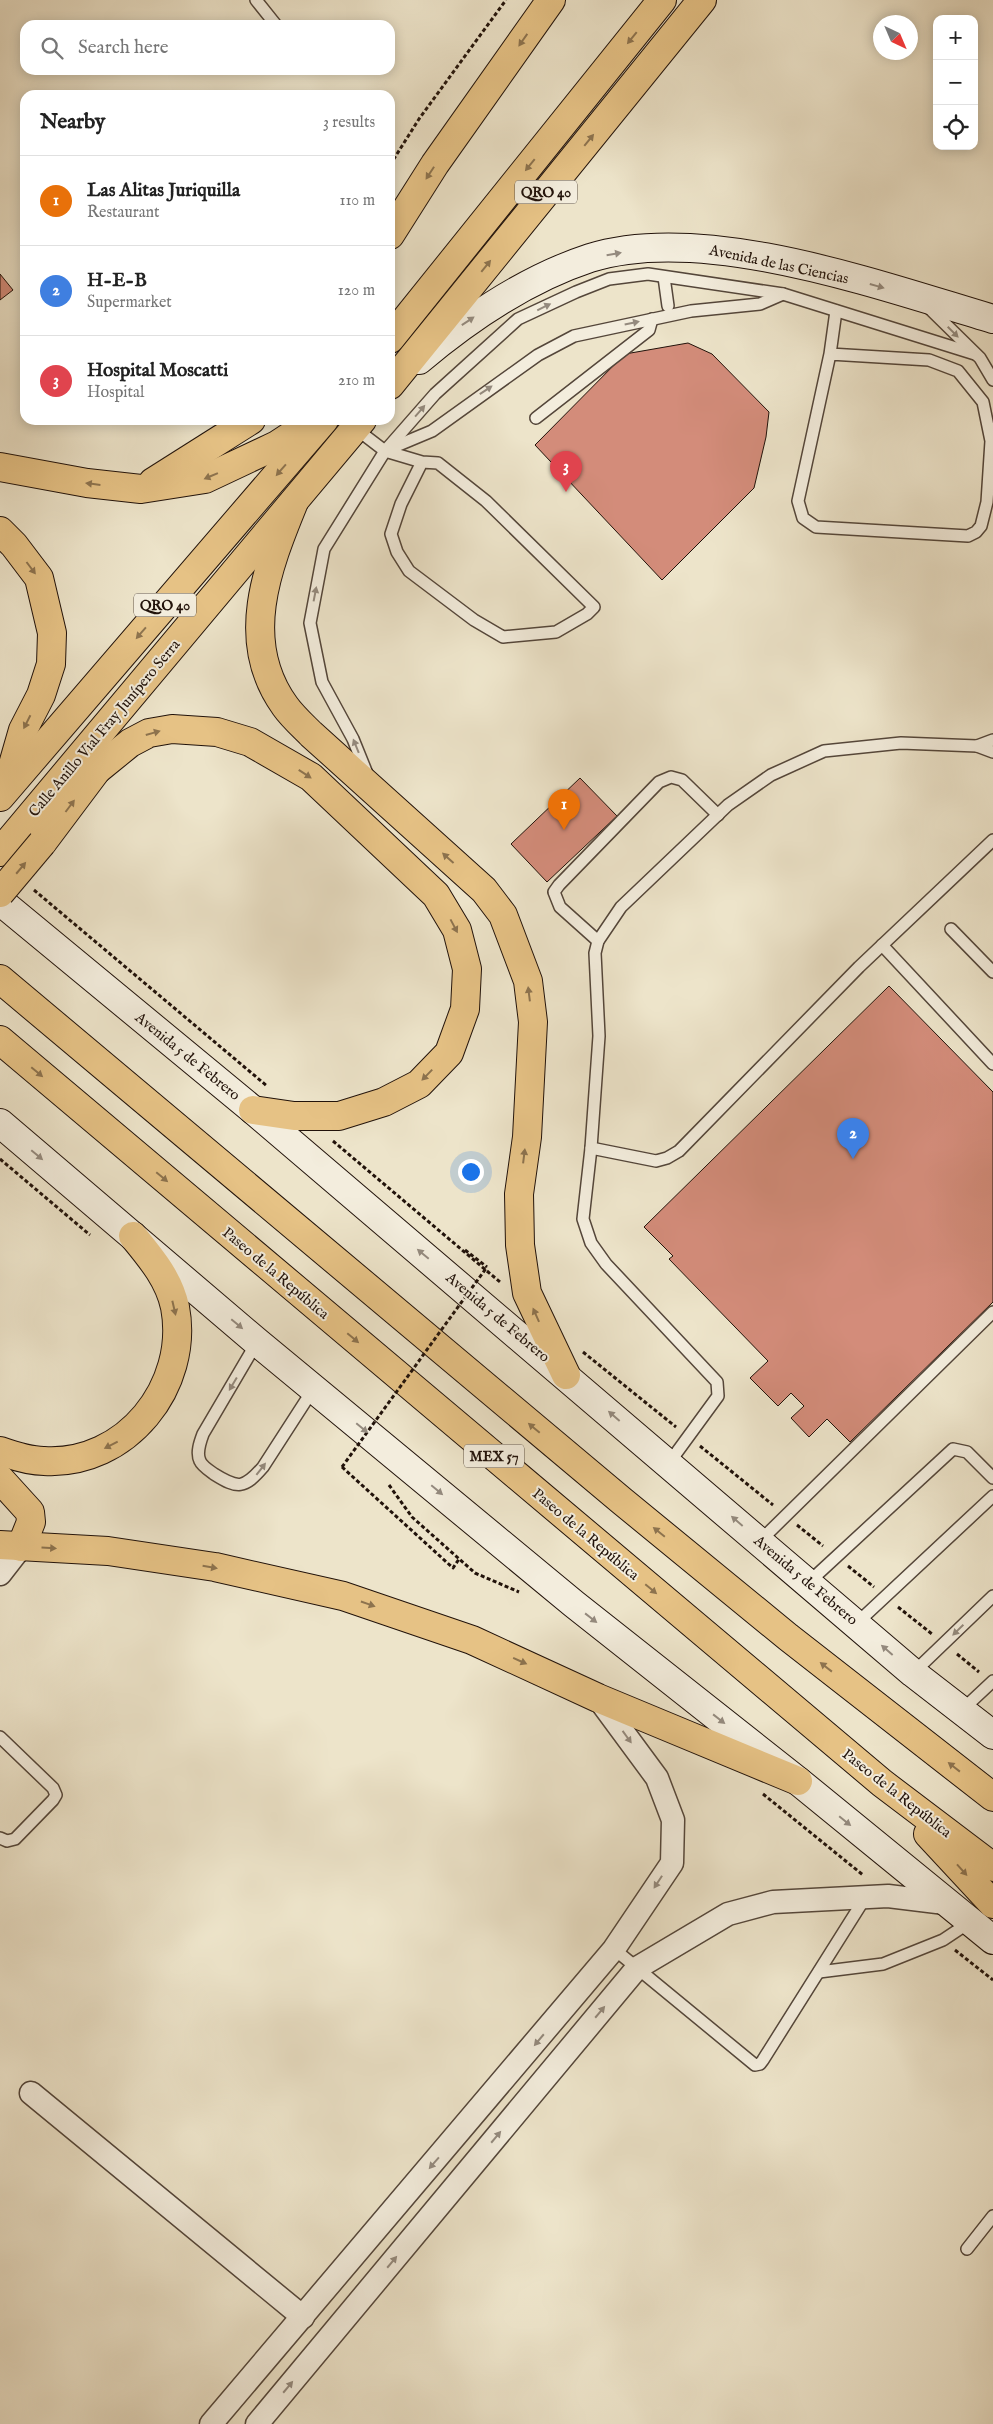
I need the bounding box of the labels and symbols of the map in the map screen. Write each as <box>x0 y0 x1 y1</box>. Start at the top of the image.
north arrow <box>873 15 918 60</box>
one-way arrow <box>626 31 637 44</box>
one-way arrow <box>518 33 528 47</box>
one-way arrow <box>583 133 594 146</box>
one-way arrow <box>525 158 535 172</box>
one-way arrow <box>425 166 434 180</box>
road number: QRO 40 <box>515 180 577 203</box>
street label: Avenida de las Ciencias <box>707 240 850 289</box>
one-way arrow <box>606 249 622 257</box>
one-way arrow <box>481 259 492 272</box>
one-way arrow <box>869 282 884 290</box>
one-way arrow <box>537 303 551 311</box>
one-way arrow <box>461 316 474 326</box>
one-way arrow <box>624 319 639 327</box>
one-way arrow <box>947 326 959 338</box>
one-way arrow <box>480 386 493 395</box>
one-way arrow <box>415 404 426 417</box>
pin: 3 <box>550 451 582 492</box>
one-way arrow <box>275 464 287 476</box>
one-way arrow <box>203 472 218 480</box>
one-way arrow <box>85 480 101 488</box>
one-way arrow <box>26 561 37 574</box>
one-way arrow <box>312 586 320 602</box>
road number: QRO 40 <box>134 594 196 616</box>
one-way arrow <box>135 627 147 639</box>
street label: Calle Anillo Vial Fray Junípero Serra <box>24 635 185 821</box>
one-way arrow <box>23 715 31 729</box>
one-way arrow <box>146 729 161 737</box>
one-way arrow <box>352 738 360 753</box>
one-way arrow <box>298 769 311 778</box>
pin: 1 <box>548 789 580 830</box>
one-way arrow <box>65 799 75 813</box>
one-way arrow <box>443 852 455 864</box>
one-way arrow <box>15 862 27 874</box>
one-way arrow <box>450 919 458 933</box>
one-way arrow <box>525 985 533 1001</box>
street label: Avenida 5 de Febrero <box>130 1007 244 1105</box>
one-way arrow <box>31 1066 43 1078</box>
one-way arrow <box>421 1069 433 1081</box>
pin: 2 <box>837 1118 869 1159</box>
one-way arrow <box>520 1147 528 1163</box>
one-way arrow <box>30 1149 43 1160</box>
your location <box>458 1159 484 1185</box>
one-way arrow <box>155 1171 168 1182</box>
street label: Paseo de la República <box>218 1223 333 1324</box>
one-way arrow <box>417 1248 430 1259</box>
street label: Avenida 5 de Febrero <box>441 1268 554 1366</box>
one-way arrow <box>170 1300 178 1315</box>
one-way arrow <box>532 1308 540 1322</box>
one-way arrow <box>230 1319 243 1330</box>
one-way arrow <box>346 1332 359 1343</box>
one-way arrow <box>229 1377 238 1390</box>
one-way arrow <box>607 1410 620 1421</box>
one-way arrow <box>356 1422 368 1434</box>
one-way arrow <box>528 1422 541 1433</box>
one-way arrow <box>104 1441 118 1449</box>
road number: MEX 57 <box>464 1444 524 1468</box>
one-way arrow <box>256 1462 267 1475</box>
street label: Paseo de la República <box>528 1484 643 1585</box>
one-way arrow <box>430 1485 443 1496</box>
one-way arrow <box>731 1516 744 1527</box>
one-way arrow <box>653 1526 666 1537</box>
street label: Avenida 5 de Febrero <box>749 1531 862 1629</box>
one-way arrow <box>41 1544 57 1552</box>
one-way arrow <box>202 1563 218 1571</box>
one-way arrow <box>645 1583 658 1594</box>
one-way arrow <box>361 1601 376 1609</box>
one-way arrow <box>584 1613 598 1623</box>
one-way arrow <box>952 1624 964 1636</box>
one-way arrow <box>881 1644 894 1655</box>
one-way arrow <box>513 1658 527 1666</box>
one-way arrow <box>820 1662 833 1673</box>
one-way arrow <box>712 1713 725 1724</box>
one-way arrow <box>621 1730 632 1743</box>
street label: Paseo de la República <box>838 1745 956 1842</box>
one-way arrow <box>948 1762 961 1773</box>
one-way arrow <box>838 1815 851 1826</box>
one-way arrow <box>956 1864 968 1876</box>
one-way arrow <box>654 1876 663 1889</box>
one-way arrow <box>595 2006 606 2019</box>
one-way arrow <box>534 2033 545 2046</box>
one-way arrow <box>491 2131 502 2144</box>
one-way arrow <box>428 2157 440 2169</box>
one-way arrow <box>387 2256 398 2269</box>
one-way arrow <box>283 2380 294 2393</box>

